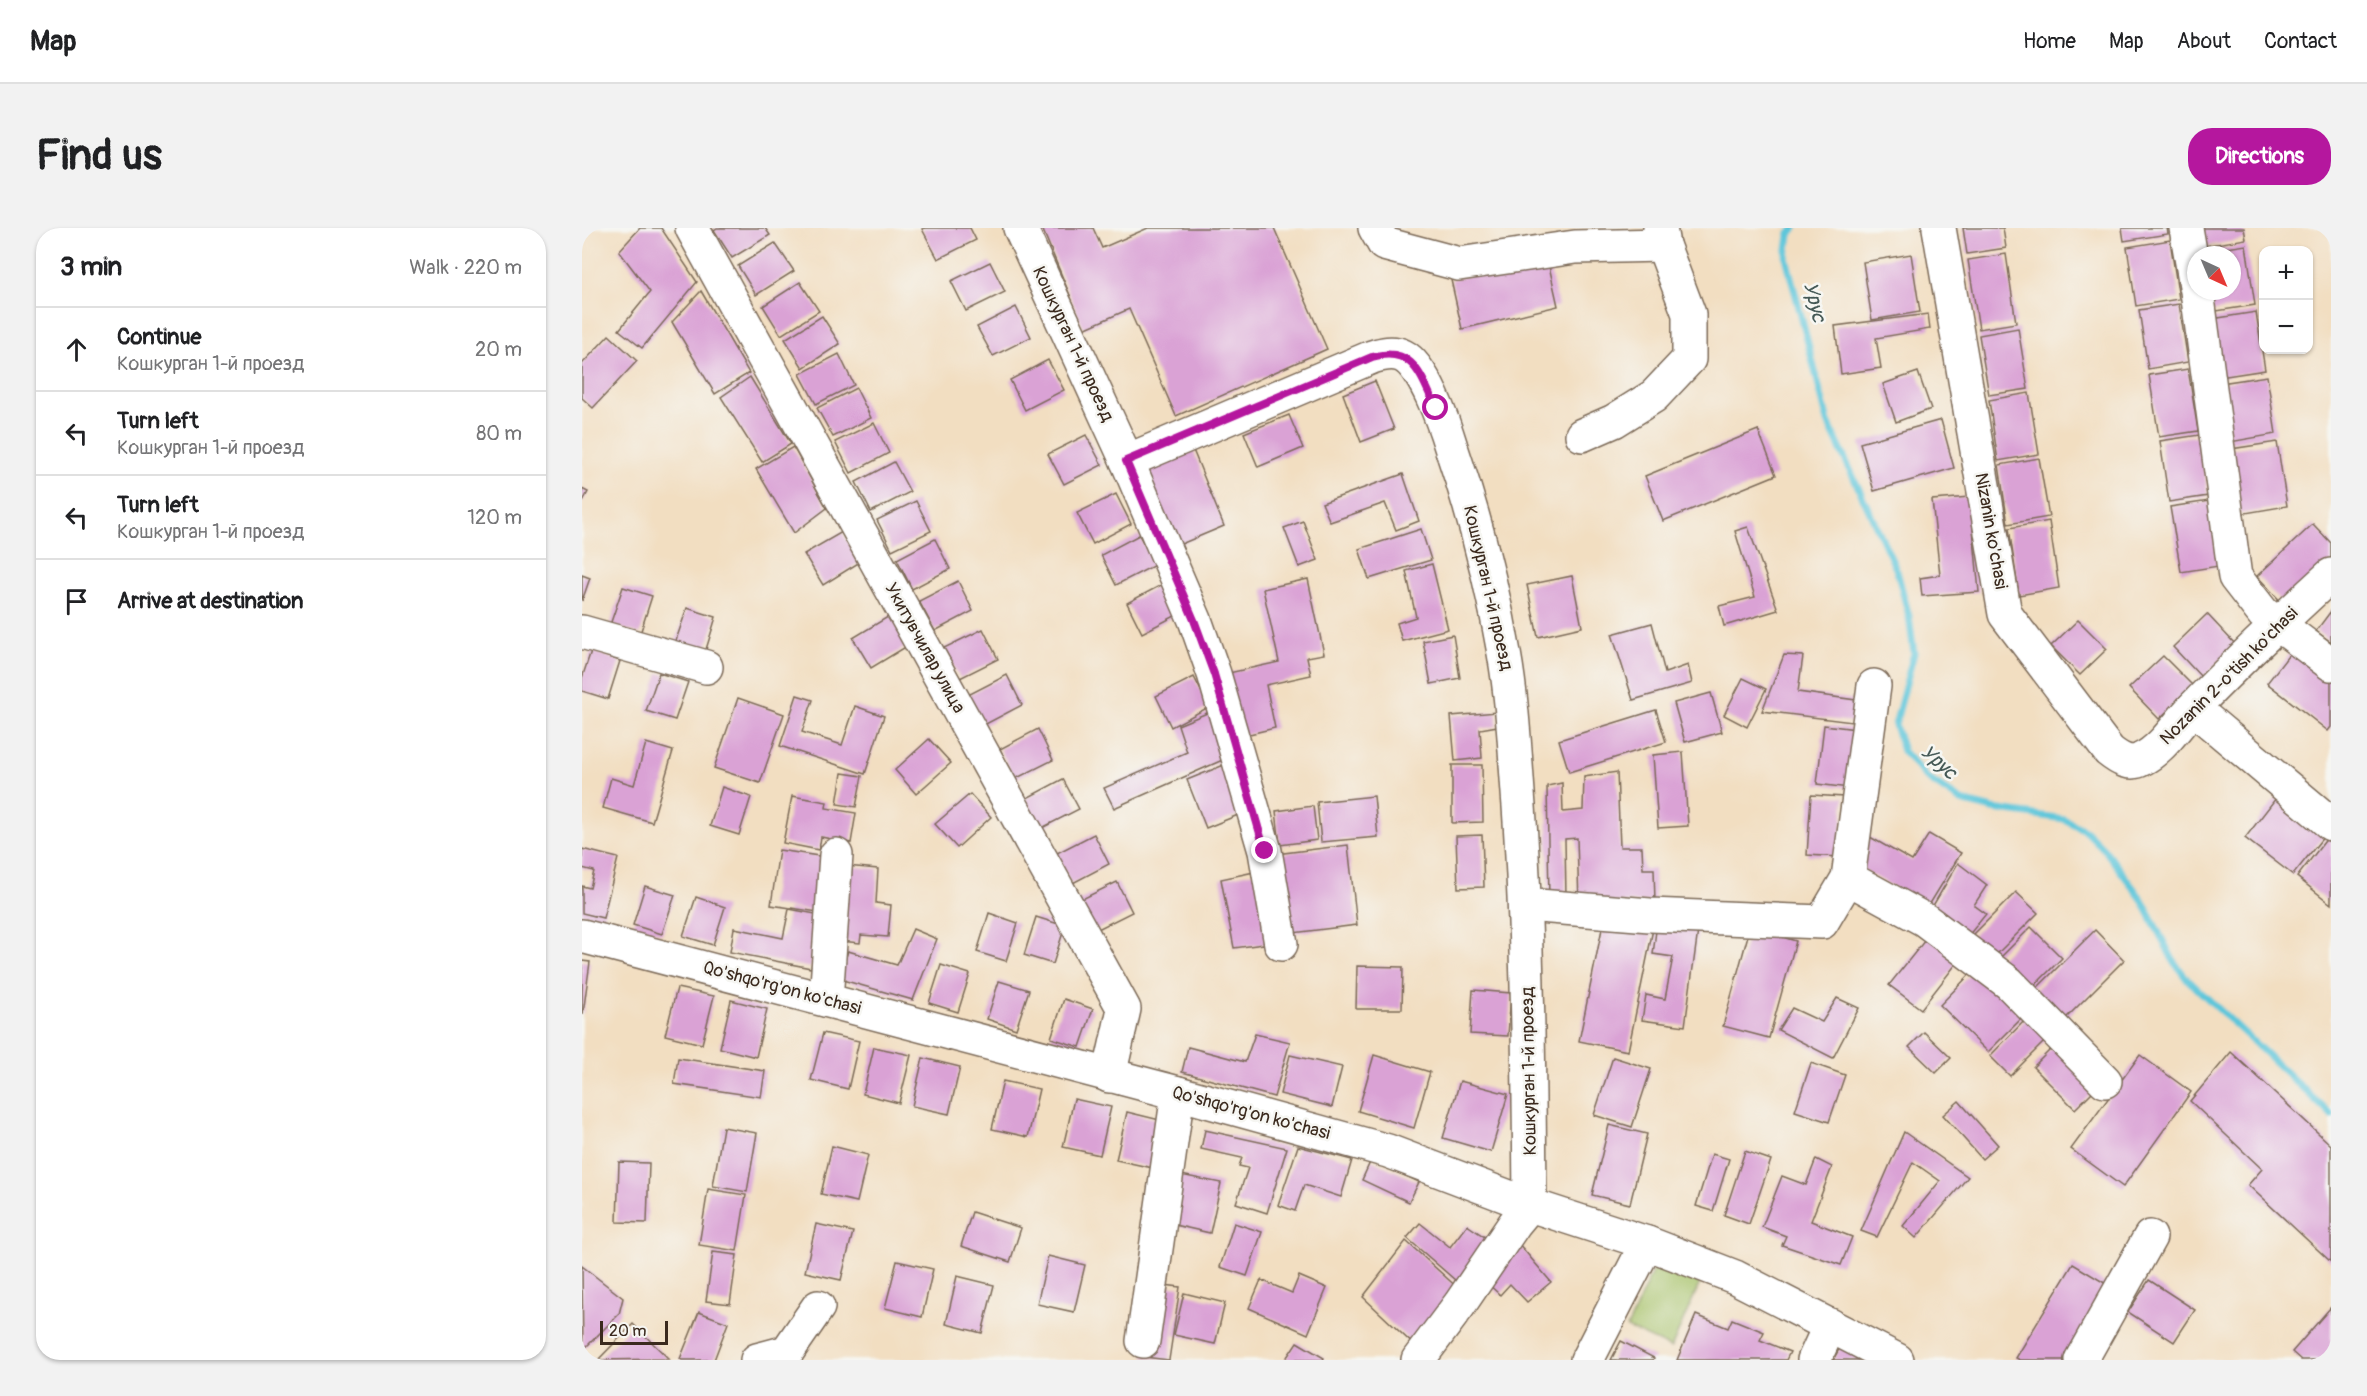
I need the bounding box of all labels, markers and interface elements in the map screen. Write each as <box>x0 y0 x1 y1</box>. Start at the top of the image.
text: Map <box>30 24 76 59</box>
text: Home <box>2023 28 2076 55</box>
text: Map <box>2109 28 2144 55</box>
text: About <box>2177 28 2231 55</box>
text: Contact <box>2264 28 2337 55</box>
button: Directions <box>2188 128 2331 185</box>
text: Find us <box>36 130 162 182</box>
north arrow <box>2187 246 2241 300</box>
map controls <box>2259 246 2313 354</box>
button: + <box>2259 246 2313 300</box>
text: 3 min <box>60 251 122 283</box>
text: Walk · 220 m <box>409 255 522 280</box>
street label: Кошкурган 1-й проезд <box>1027 263 1119 425</box>
water label: Урус <box>1798 280 1832 325</box>
button: − <box>2259 300 2313 354</box>
text: Continue <box>117 323 201 351</box>
icon: ahead <box>60 333 93 366</box>
text: 20 m <box>475 337 522 362</box>
text: Кошкурган 1-й проезд <box>117 351 304 376</box>
route start <box>1422 394 1448 420</box>
text: Turn left <box>117 407 199 435</box>
icon: left <box>60 417 93 450</box>
text: 80 m <box>476 421 522 446</box>
text: Кошкурган 1-й проезд <box>117 435 304 460</box>
street label: Nizanin ko'chasi <box>1969 471 2013 591</box>
text: Turn left <box>117 491 199 519</box>
icon: left <box>60 501 93 534</box>
street label: Кошкурган 1-й проезд <box>1458 503 1518 673</box>
text: 120 m <box>467 505 522 530</box>
text: Кошкурган 1-й проезд <box>117 519 304 544</box>
street label: Укитувчилар улица <box>880 579 970 717</box>
icon: arrive <box>60 585 93 618</box>
text: Arrive at destination <box>117 587 303 615</box>
street label: Nozanin 2-o'tish ko'chasi <box>2155 602 2303 750</box>
water label: Урус <box>1916 739 1963 785</box>
route end <box>1251 837 1277 863</box>
street label: Qo'shqo'rg'on ko'chasi <box>700 956 864 1020</box>
street label: Кошкурган 1-й проезд <box>1516 986 1542 1155</box>
street label: Qo'shqo'rg'on ko'chasi <box>1169 1081 1333 1145</box>
scale bar <box>600 1318 668 1346</box>
text: 20 m <box>609 1321 647 1341</box>

